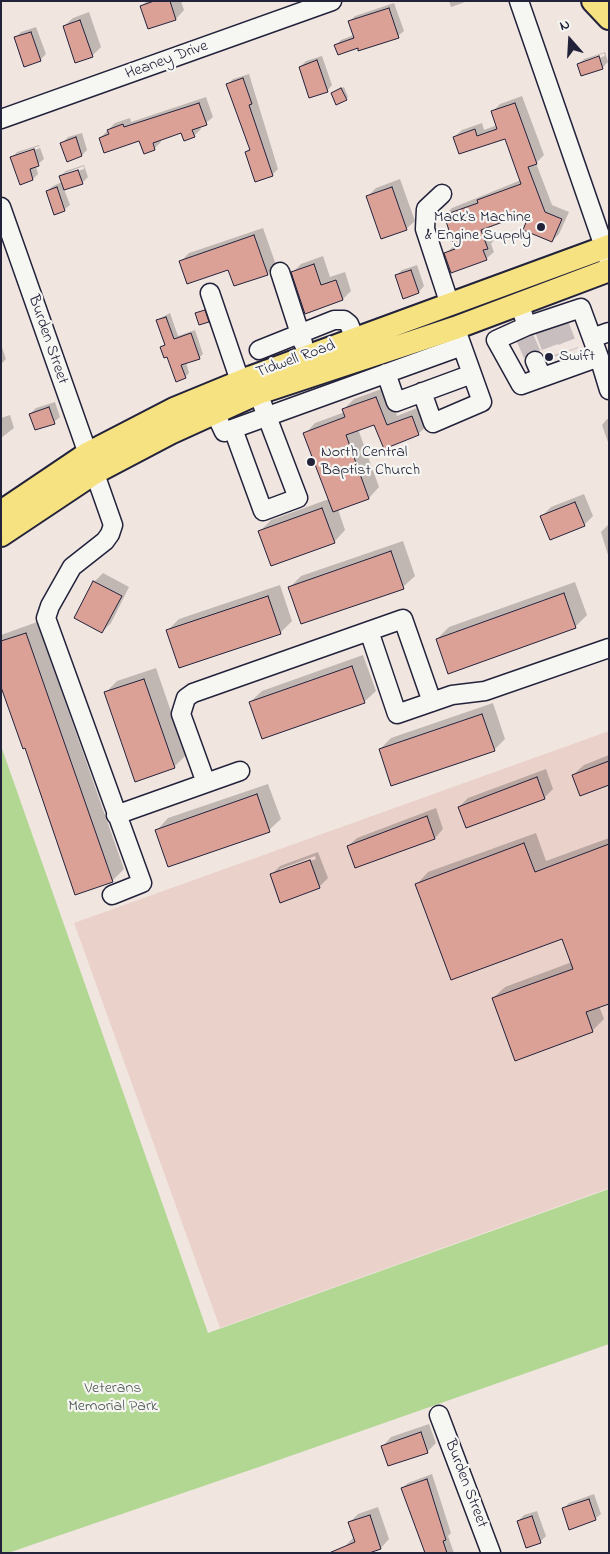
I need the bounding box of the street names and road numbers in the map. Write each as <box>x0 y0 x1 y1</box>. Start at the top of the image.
street label: Heaney Drive <box>123 37 211 85</box>
street label: Burden Street <box>23 293 71 387</box>
street label: Tidwell Road <box>254 337 338 383</box>
street label: Burden Street <box>439 1437 491 1531</box>

